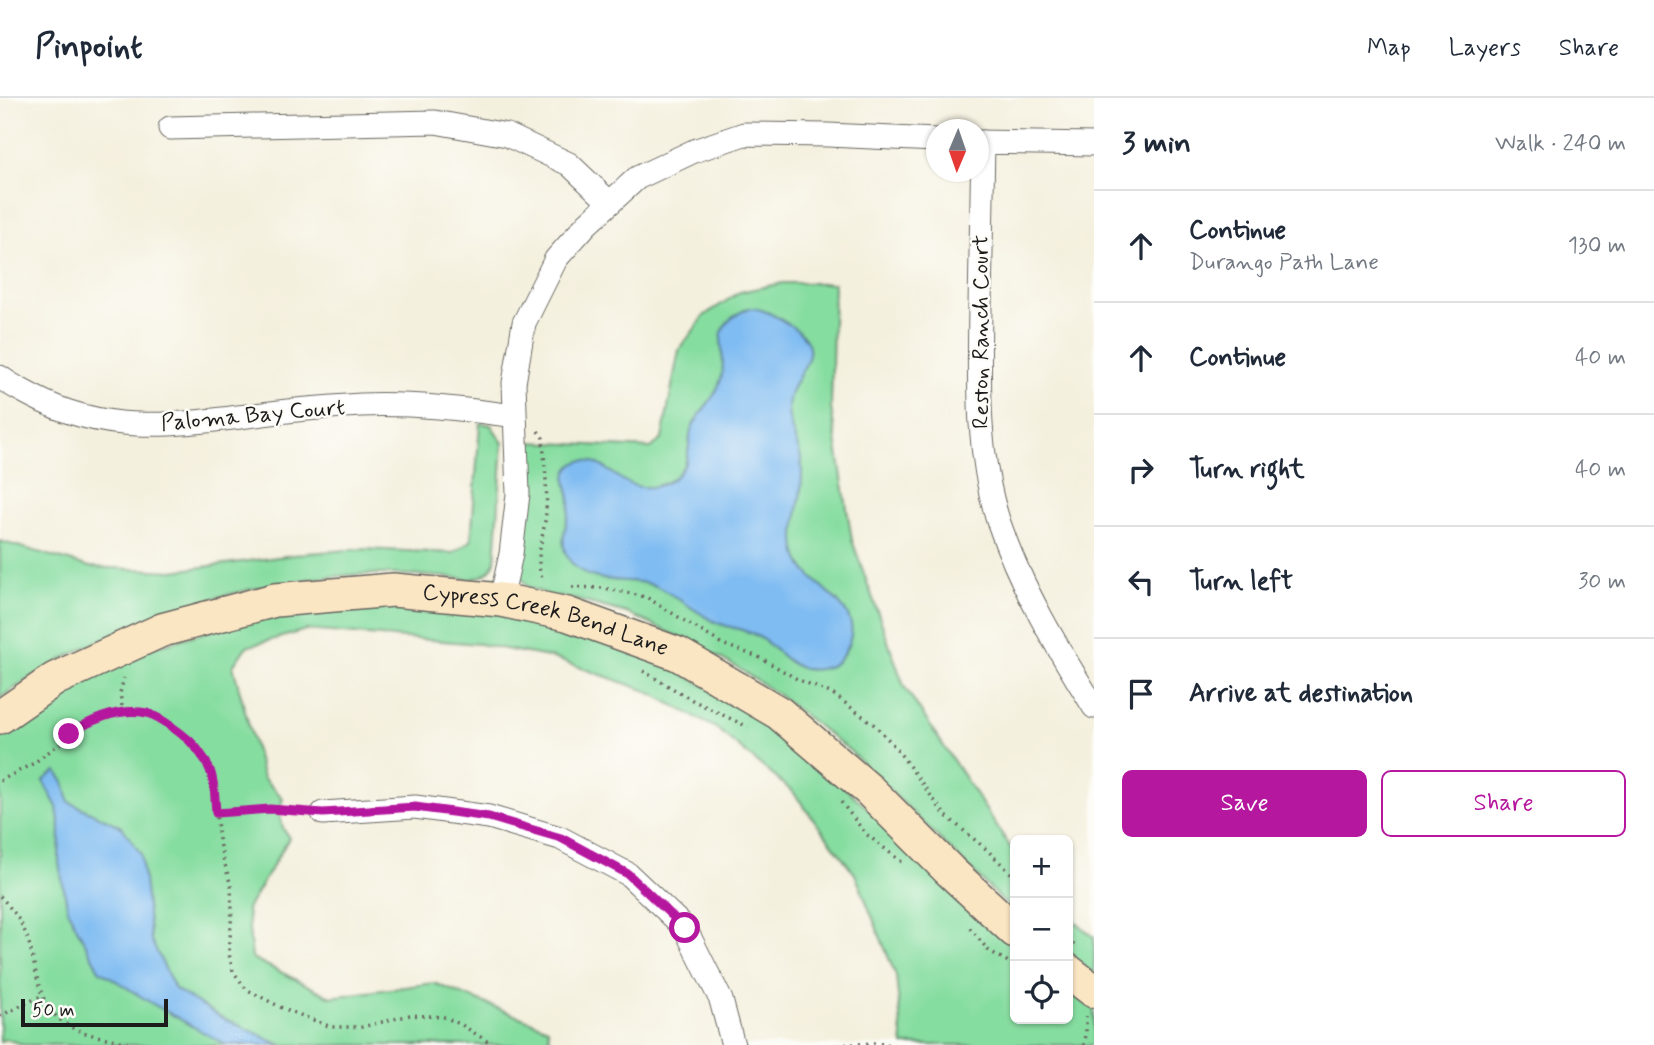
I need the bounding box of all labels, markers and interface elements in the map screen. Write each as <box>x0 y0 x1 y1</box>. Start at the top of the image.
text: Pinpoint <box>35 26 143 70</box>
text: Map <box>1367 33 1411 64</box>
text: Layers <box>1449 33 1521 64</box>
text: Share <box>1559 33 1619 64</box>
north arrow <box>926 119 989 182</box>
text: 3 min <box>1122 124 1191 163</box>
text: Walk · 240 m <box>1495 129 1626 159</box>
text: Continue <box>1189 214 1286 248</box>
icon: ahead <box>1122 227 1160 265</box>
text: 130 m <box>1568 231 1626 261</box>
street label: Reston Ranch Court <box>967 235 997 429</box>
text: Durango Path Lane <box>1189 248 1379 278</box>
icon: ahead <box>1122 339 1160 377</box>
text: Continue <box>1189 341 1286 375</box>
text: 40 m <box>1575 343 1626 373</box>
street label: Paloma Bay Court <box>160 393 346 439</box>
icon: right <box>1122 451 1160 489</box>
text: Turn right <box>1189 453 1305 487</box>
text: 40 m <box>1575 455 1626 485</box>
icon: left <box>1122 563 1160 601</box>
text: Turn left <box>1189 565 1293 599</box>
text: 30 m <box>1578 567 1626 597</box>
street label: Cypress Creek Bend Lane <box>421 578 672 664</box>
icon: arrive <box>1122 675 1160 713</box>
text: Arrive at destination <box>1189 677 1413 711</box>
route end <box>53 718 84 749</box>
button: Save <box>1122 770 1367 837</box>
button: Share <box>1381 770 1626 837</box>
map controls <box>1010 835 1073 1024</box>
button: + <box>1010 835 1073 898</box>
button: − <box>1010 898 1073 961</box>
route start <box>669 912 700 943</box>
button: locate <box>1010 961 1073 1024</box>
scale bar <box>21 996 168 1028</box>
text: 50 m <box>32 998 75 1023</box>

